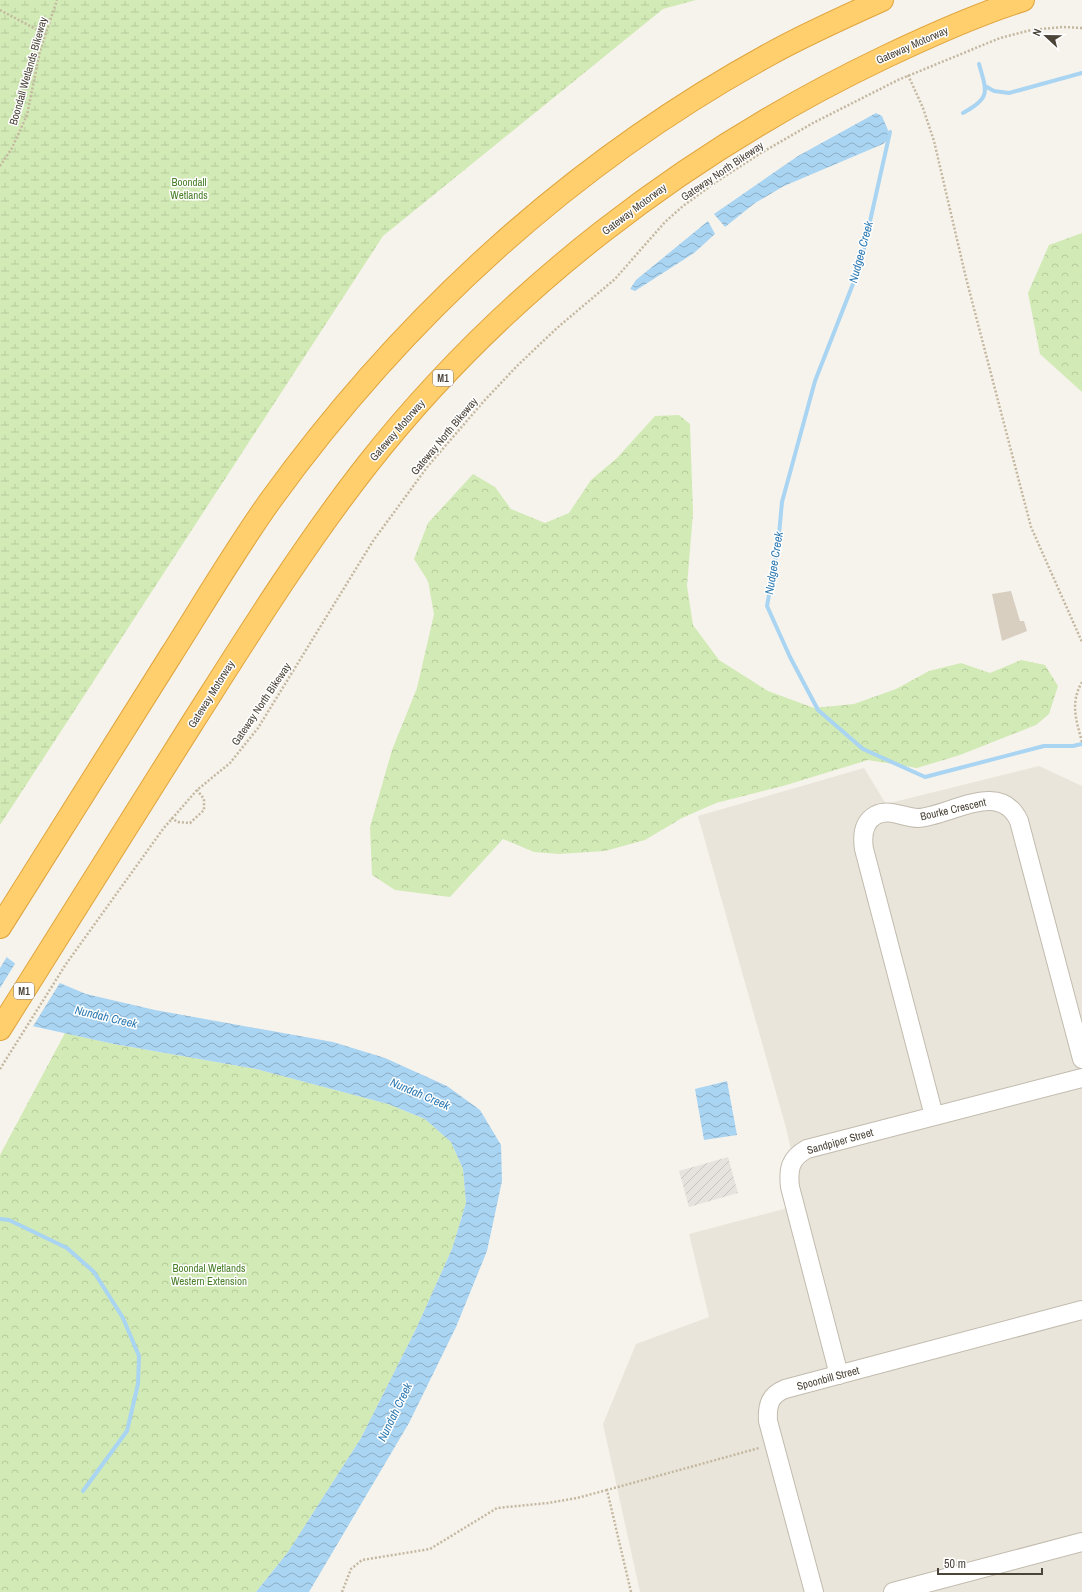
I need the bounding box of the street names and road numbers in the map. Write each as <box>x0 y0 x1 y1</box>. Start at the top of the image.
street label: Boondall Wetlands Bikeway <box>6 15 50 127</box>
street label: Gateway Motorway <box>874 23 951 67</box>
street label: Gateway North Bikeway <box>678 138 766 204</box>
street label: Gateway Motorway <box>599 180 669 238</box>
road number: M1 <box>433 370 453 386</box>
street label: Gateway North Bikeway <box>408 394 481 478</box>
street label: Gateway Motorway <box>366 396 428 464</box>
street label: Gateway Motorway <box>185 657 238 730</box>
street label: Gateway North Bikeway <box>228 660 294 748</box>
street label: Bourke Crescent <box>919 795 988 823</box>
road number: M1 <box>14 983 34 999</box>
street label: Sandpiper Street <box>805 1125 875 1157</box>
street label: Spoonbill Street <box>795 1363 861 1393</box>

